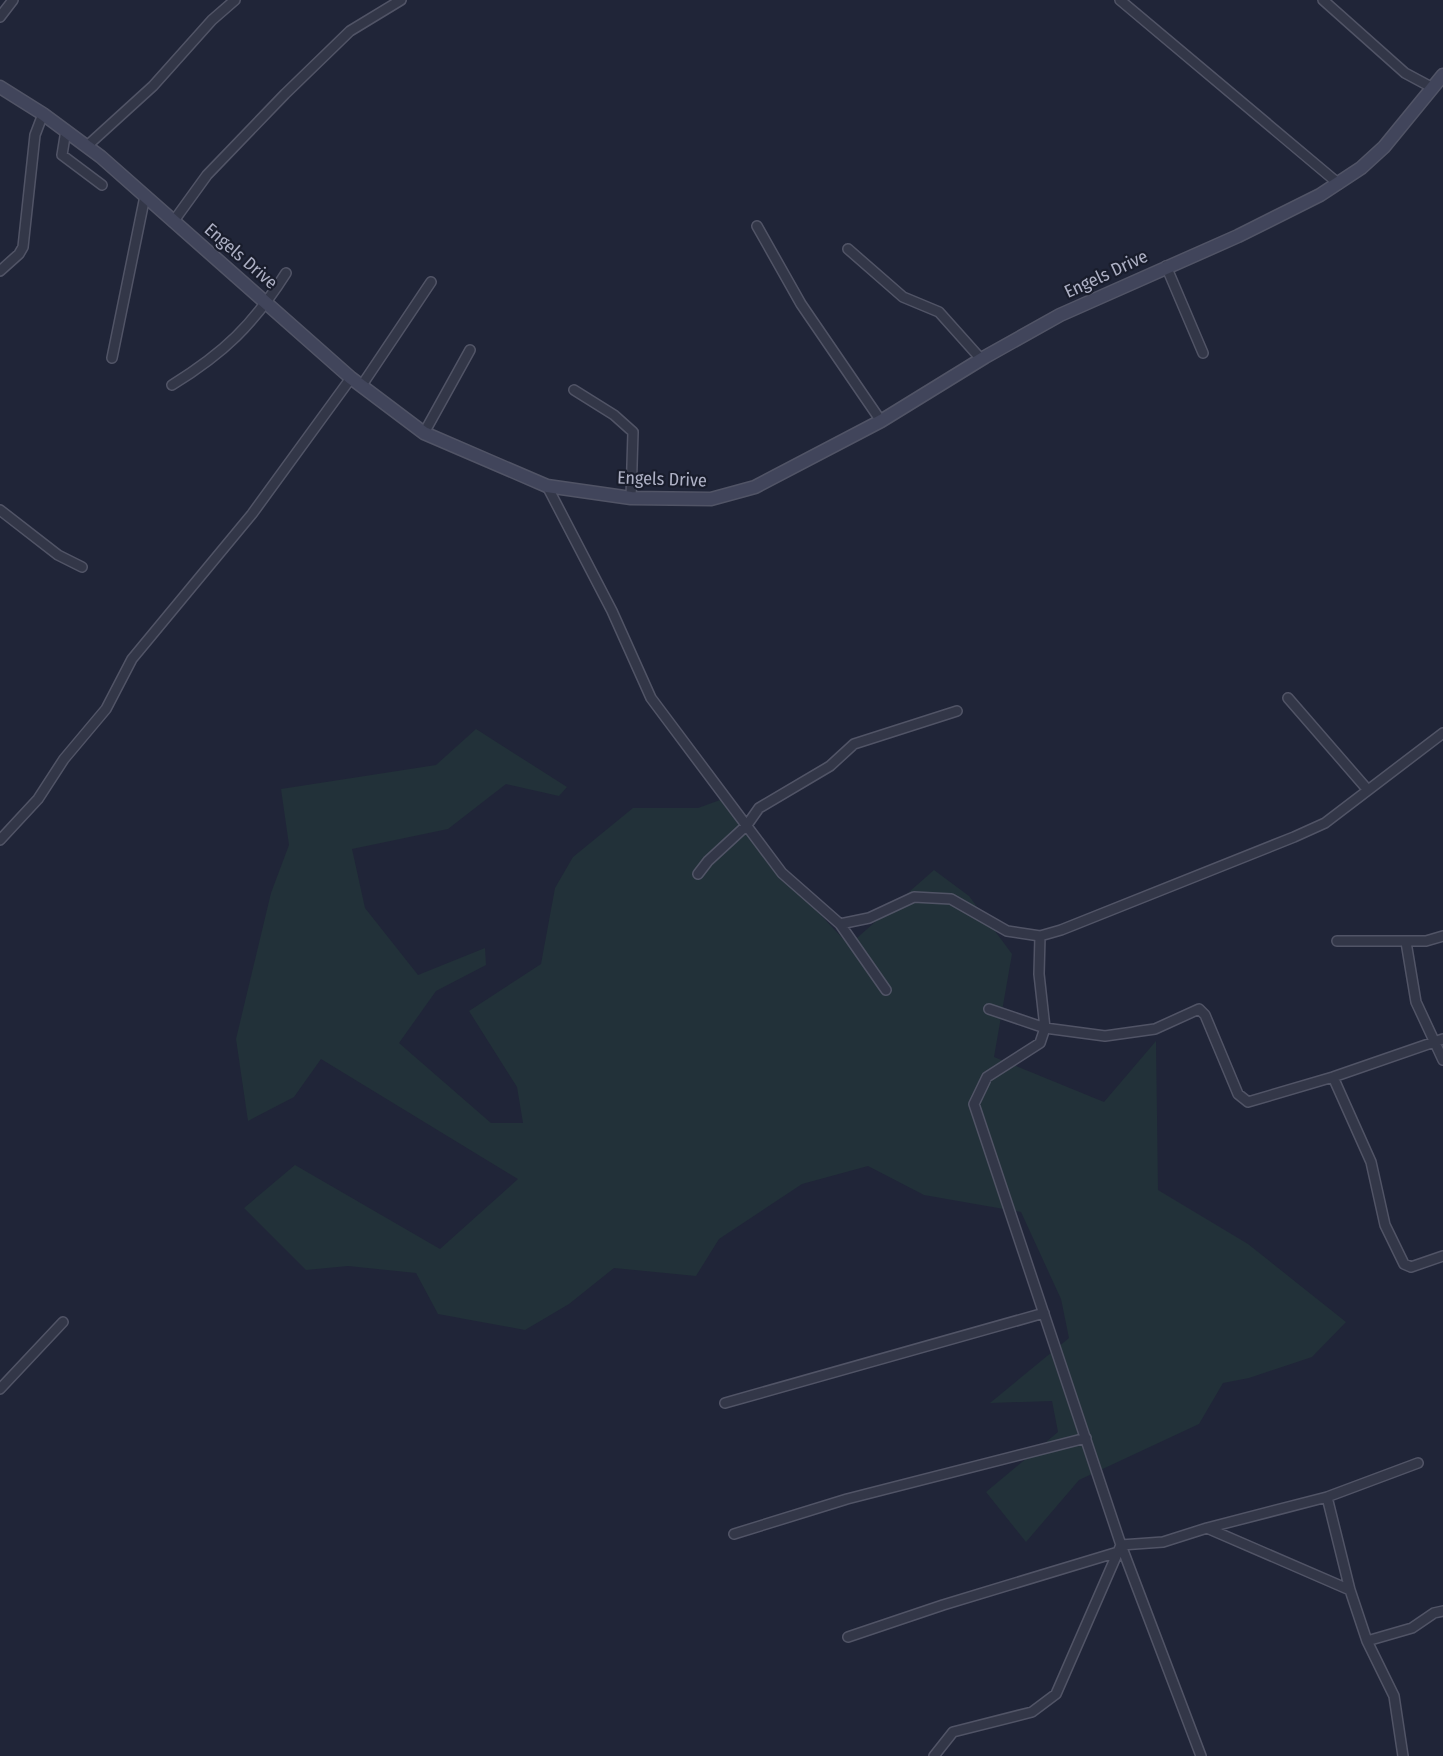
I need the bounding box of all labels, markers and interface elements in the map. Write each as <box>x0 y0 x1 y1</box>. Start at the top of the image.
street label: Engels Drive <box>200 218 282 294</box>
street label: Engels Drive <box>1061 245 1151 303</box>
street label: Engels Drive <box>617 466 707 492</box>

